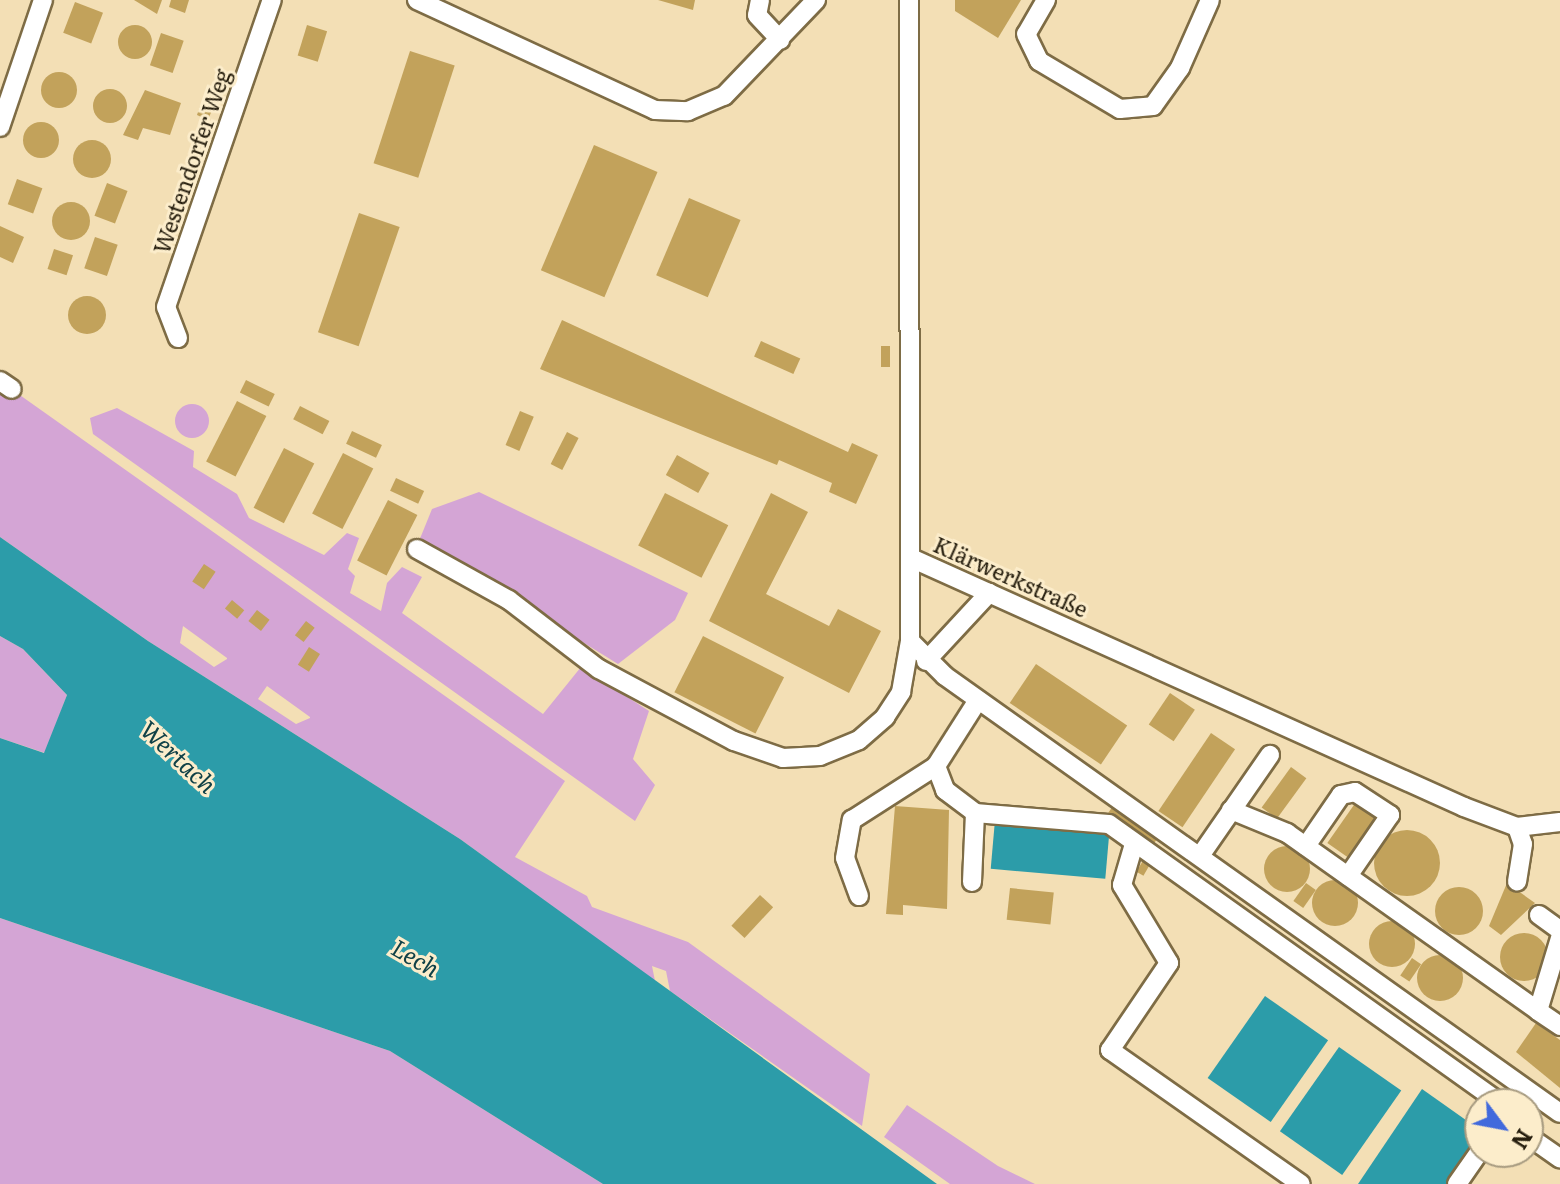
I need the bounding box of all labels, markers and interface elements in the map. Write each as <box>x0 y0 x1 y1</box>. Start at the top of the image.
street label: Westendorfer Weg <box>147 65 235 257</box>
street label: Klärwerkstraße <box>930 530 1092 622</box>
water label: Wertach <box>135 714 223 798</box>
water label: Lech <box>387 932 445 982</box>
north arrow <box>1464 1088 1544 1168</box>
text: N <box>1504 1123 1542 1156</box>

